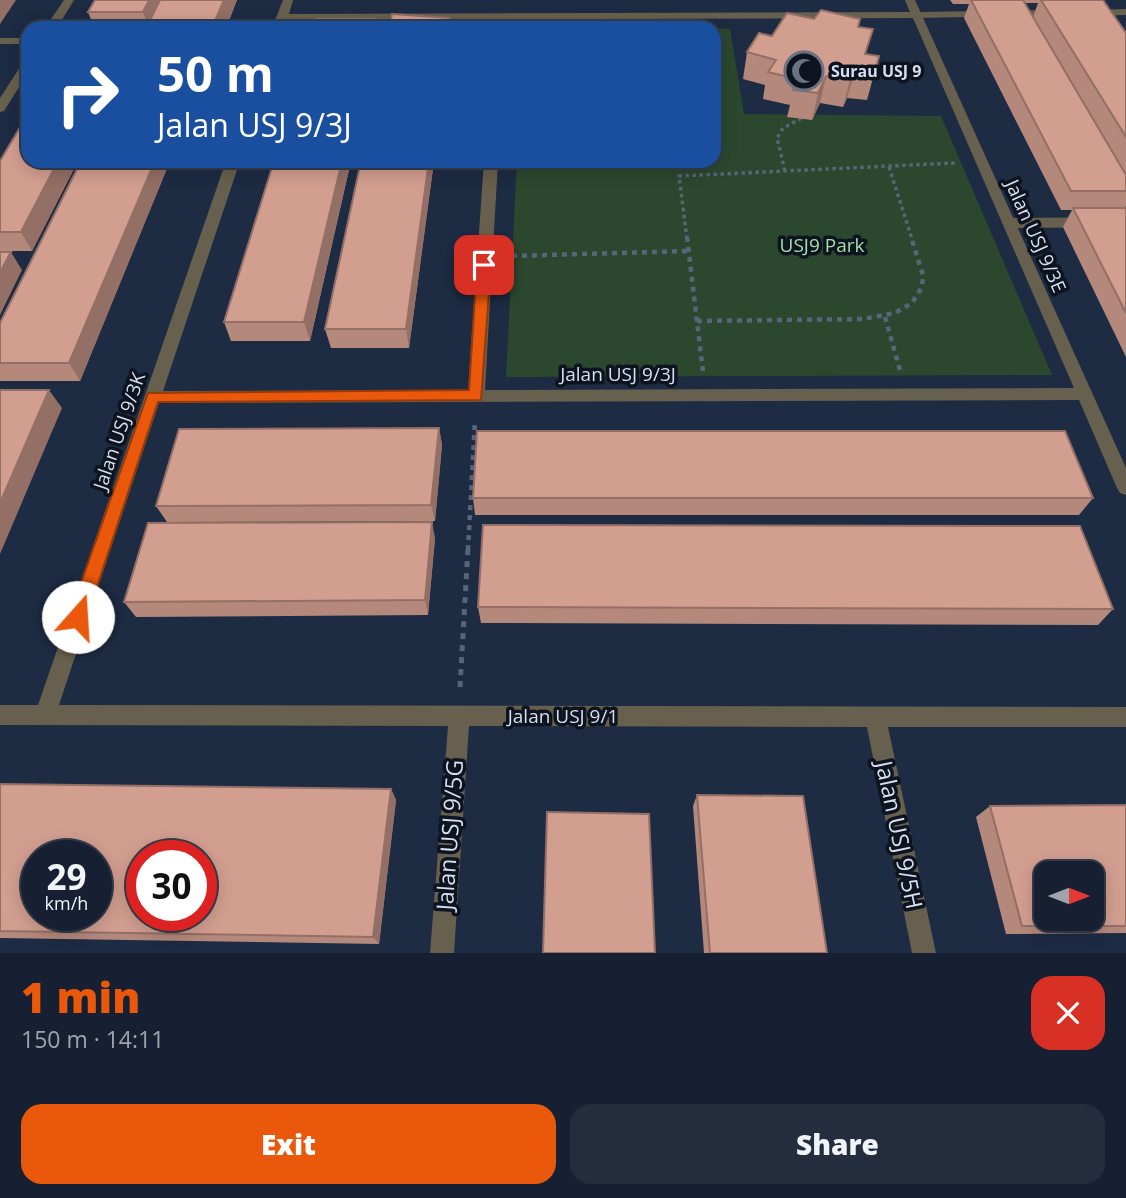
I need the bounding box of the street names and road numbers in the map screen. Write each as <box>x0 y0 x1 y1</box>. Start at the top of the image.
street label: Jalan USJ 9/3E <box>999 174 1073 297</box>
street label: Jalan USJ 9/3J <box>558 361 676 387</box>
street label: Jalan USJ 9/3K <box>86 369 151 495</box>
street label: Jalan USJ 9/1 <box>506 703 618 729</box>
street label: Jalan USJ 9/5H <box>868 756 931 912</box>
street label: Jalan USJ 9/5G <box>428 759 470 913</box>

